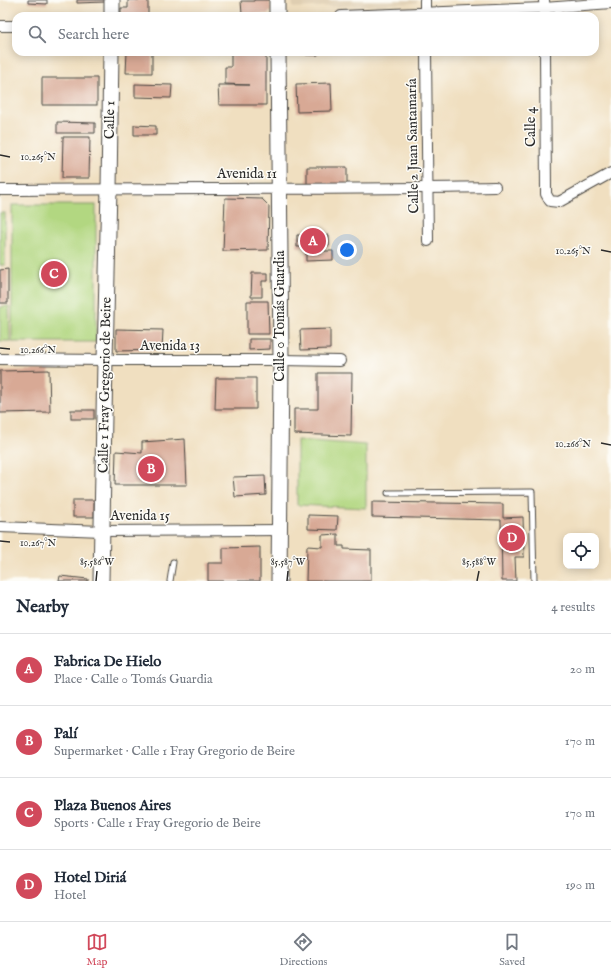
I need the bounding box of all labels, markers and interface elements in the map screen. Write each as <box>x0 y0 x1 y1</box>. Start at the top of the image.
search box <box>12 12 599 56</box>
icon: search <box>26 23 48 45</box>
text: Search here <box>58 25 129 44</box>
street label: Calle 2 Juan Santamaría <box>403 77 423 214</box>
street label: Calle 1 <box>101 101 119 139</box>
street label: Calle 4 <box>522 107 540 147</box>
text: 10.265°N <box>20 151 56 164</box>
street label: Avenida 11 <box>216 165 277 183</box>
pin: A <box>300 226 326 256</box>
your location <box>337 240 357 260</box>
text: 10.265°N <box>555 245 591 258</box>
street label: Calle 0 Tomás Guardia <box>271 249 289 382</box>
pin: C <box>41 259 67 289</box>
street label: Calle 1 Fray Gregorio de Beire <box>94 296 116 473</box>
street label: Avenida 13 <box>139 337 200 355</box>
text: 10.266°N <box>20 344 56 357</box>
text: 10.266°N <box>555 438 591 451</box>
pin: B <box>138 454 164 484</box>
street label: Avenida 15 <box>109 507 170 525</box>
pin: D <box>499 523 525 553</box>
map controls <box>563 533 599 569</box>
button: locate <box>563 533 599 569</box>
text: 10.267°N <box>20 537 56 550</box>
text: 85.586°W <box>80 556 115 569</box>
text: 85.587°W <box>271 556 306 569</box>
text: 85.588°W <box>462 556 496 569</box>
text: Nearby <box>16 597 69 618</box>
text: 4 results <box>551 599 595 616</box>
text: Fabrica De Hielo <box>54 652 161 671</box>
text: A <box>25 661 33 678</box>
text: 20 m <box>570 661 595 678</box>
text: Place · Calle 0 Tomás Guardia <box>54 671 213 688</box>
text: Palí <box>54 724 77 743</box>
text: B <box>25 733 33 750</box>
text: 170 m <box>565 733 595 750</box>
text: Supermarket · Calle 1 Fray Gregorio de Beire <box>54 743 295 760</box>
text: Plaza Buenos Aires <box>54 796 171 815</box>
text: C <box>24 805 34 822</box>
text: 170 m <box>565 805 595 822</box>
text: Sports · Calle 1 Fray Gregorio de Beire <box>54 815 261 832</box>
text: Hotel Diriá <box>54 868 126 887</box>
text: D <box>24 877 34 894</box>
text: 190 m <box>565 877 595 894</box>
text: Hotel <box>54 887 86 904</box>
tab: Map <box>86 931 108 969</box>
tab: Directions <box>280 931 327 969</box>
tab: Saved <box>499 931 525 969</box>

